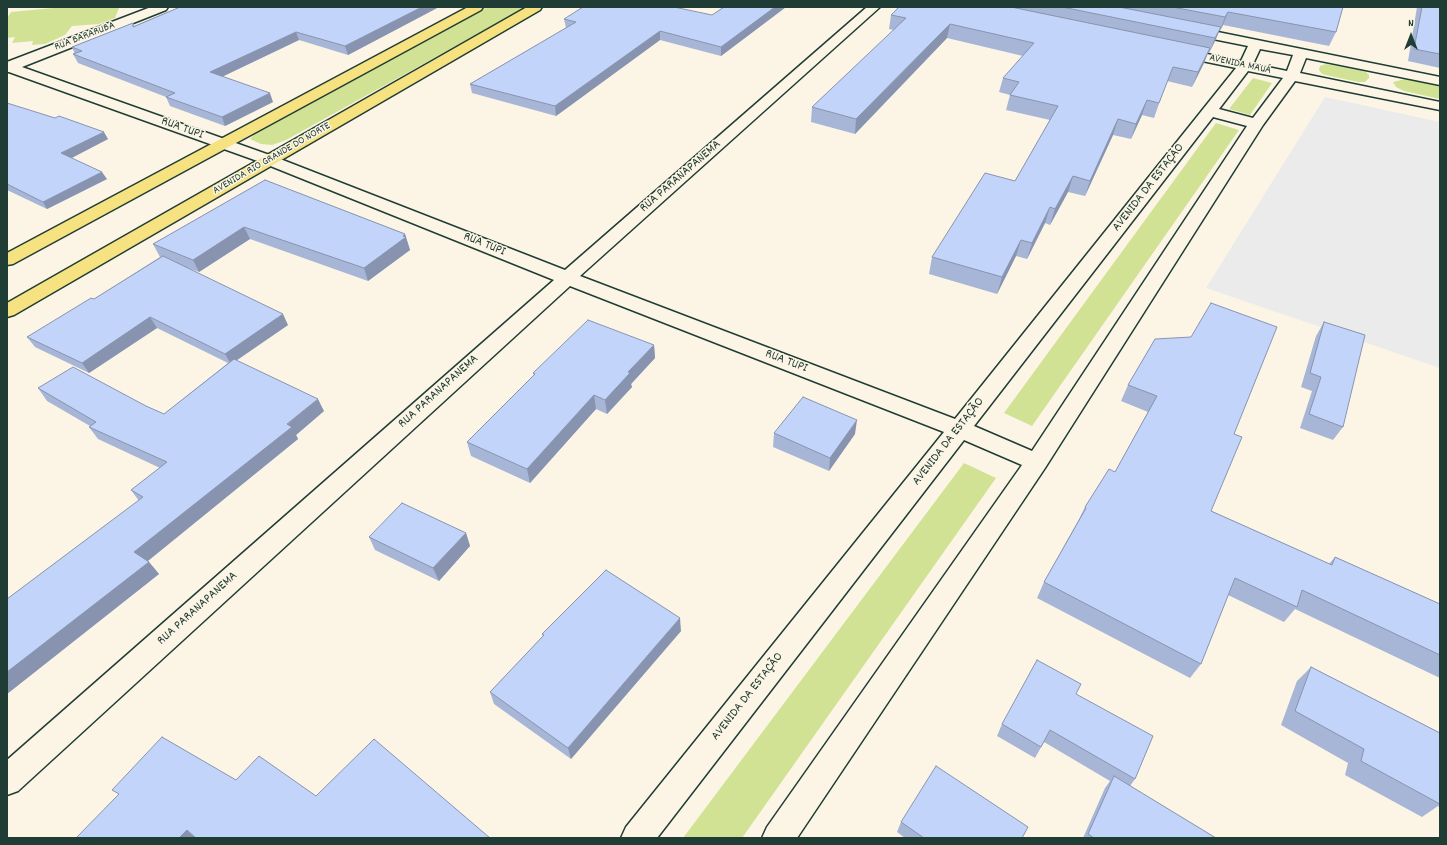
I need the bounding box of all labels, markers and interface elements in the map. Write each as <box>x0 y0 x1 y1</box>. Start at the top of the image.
north arrow <box>1391 16 1431 56</box>
text: N <box>1408 16 1414 32</box>
street label: RUA BARARUBA <box>53 19 117 55</box>
street label: AVENIDA MAUÁ <box>1208 52 1272 78</box>
street label: RUA TUPI <box>159 114 205 144</box>
street label: AVENIDA RIO GRANDE DO NORTE <box>211 120 333 198</box>
street label: RUA PARANAPANEMA <box>637 137 725 217</box>
street label: AVENIDA DA ESTAÇÃO <box>1110 141 1188 235</box>
street label: RUA TUPI <box>461 230 507 260</box>
street label: RUA TUPI <box>763 347 809 377</box>
street label: RUA PARANAPANEMA <box>396 352 482 432</box>
street label: AVENIDA DA ESTAÇÃO <box>910 395 988 489</box>
street label: RUA PARANAPANEMA <box>155 569 241 649</box>
street label: AVENIDA DA ESTAÇÃO <box>709 650 787 744</box>

